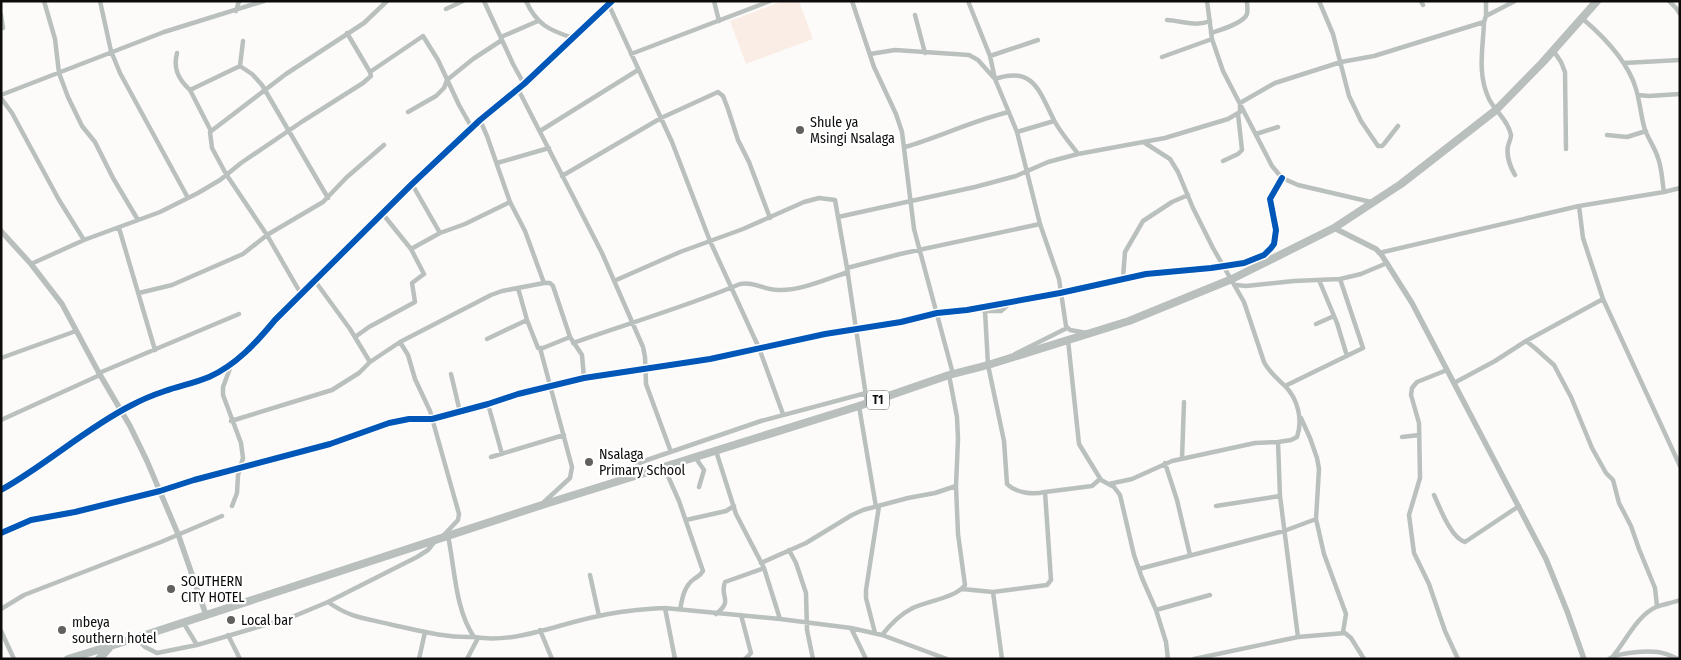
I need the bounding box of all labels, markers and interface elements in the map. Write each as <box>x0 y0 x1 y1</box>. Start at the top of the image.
place label: Shule ya Msingi Nsalaga <box>810 114 895 147</box>
marker: Shule ya Msingi Nsalaga <box>794 124 806 136</box>
road number: T1 <box>867 390 889 410</box>
place label: Nsalaga Primary School <box>599 446 686 479</box>
marker: Nsalaga Primary School <box>583 456 595 468</box>
place label: SOUTHERN CITY HOTEL <box>181 573 245 606</box>
marker: SOUTHERN CITY HOTEL <box>165 583 177 595</box>
place label: Local bar <box>241 612 293 629</box>
place label: mbeya southern hotel <box>72 614 157 647</box>
marker: Local bar <box>225 614 237 626</box>
marker: mbeya southern hotel <box>56 624 68 636</box>

